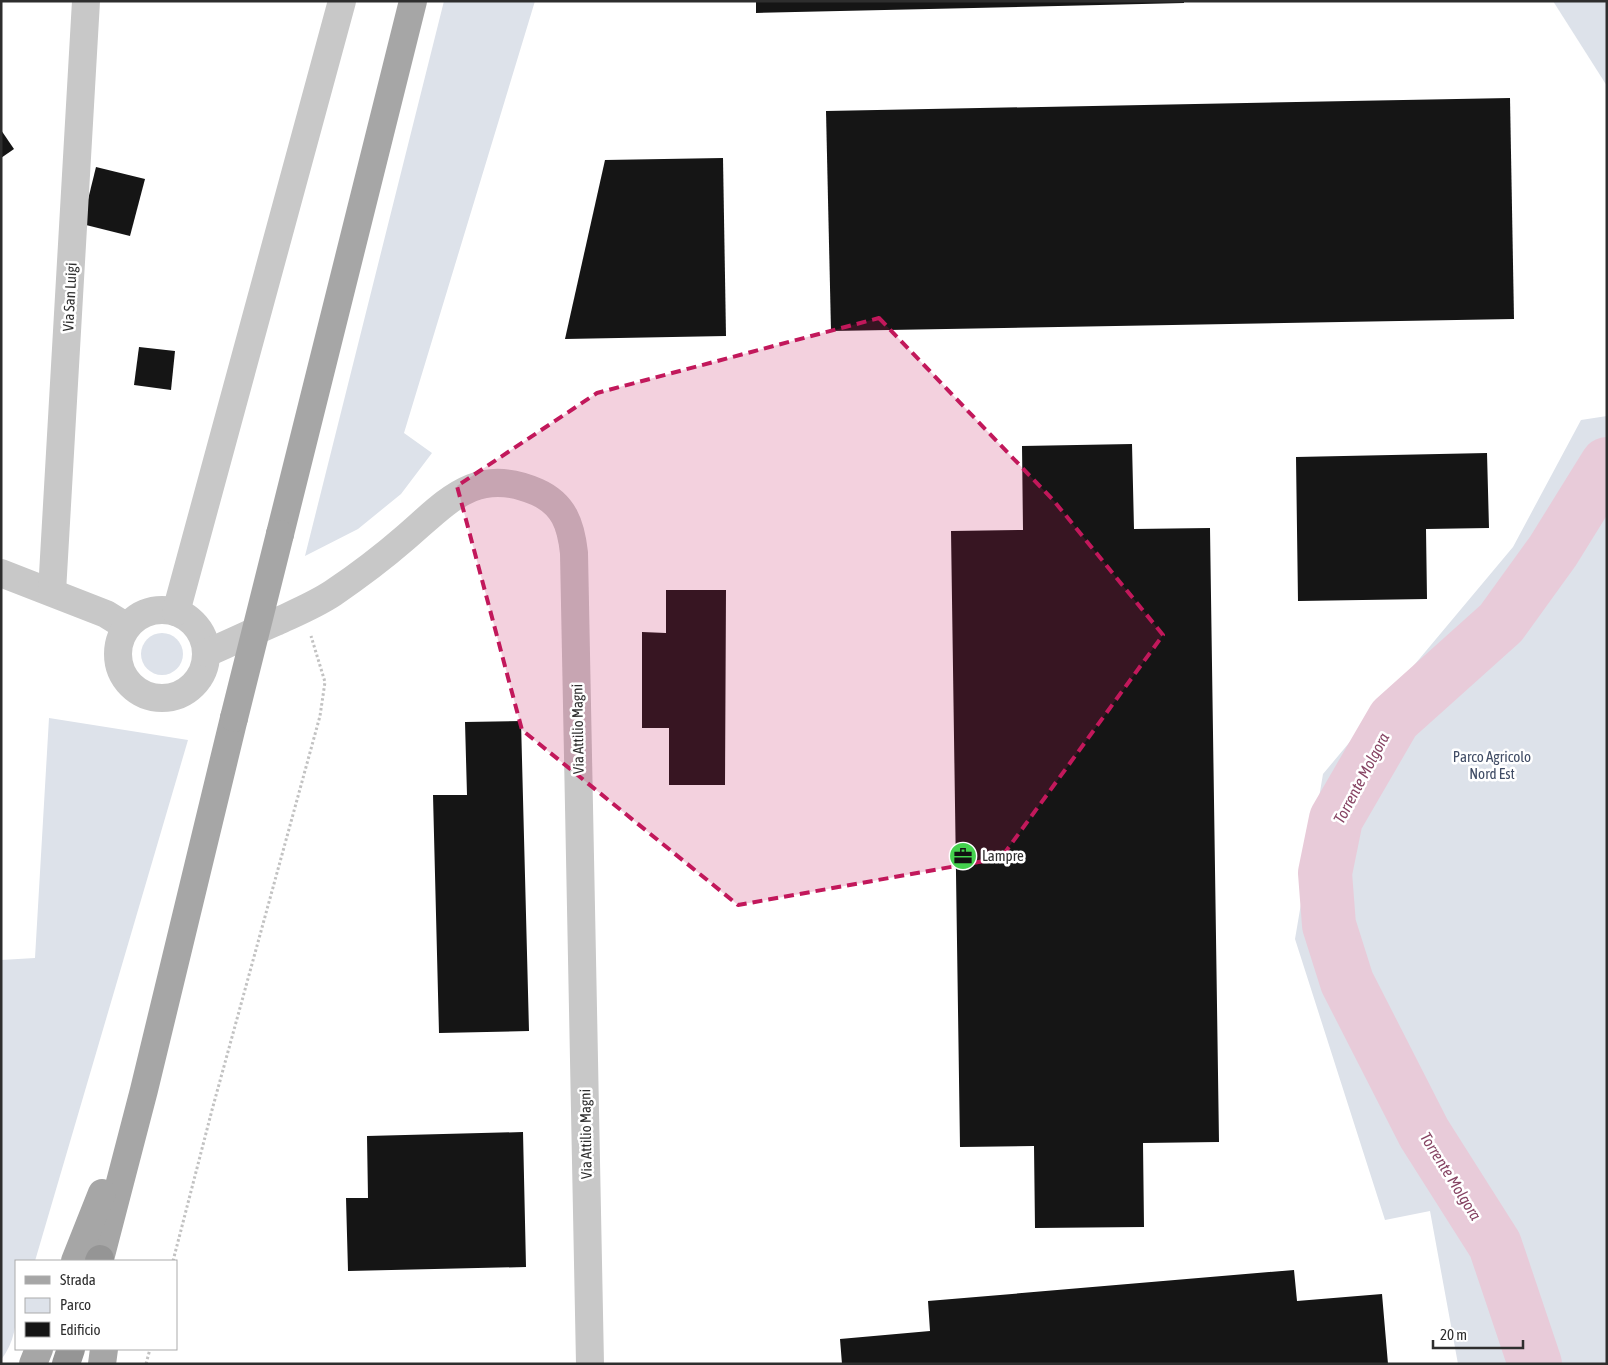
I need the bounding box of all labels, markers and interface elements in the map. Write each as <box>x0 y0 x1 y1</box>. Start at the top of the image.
street label: Via San Luigi <box>59 262 80 332</box>
street label: Via Attilio Magni <box>568 684 587 774</box>
water label: Torrente Molgora <box>1330 729 1394 827</box>
park label: Parco Agricolo Nord Est <box>1453 748 1531 782</box>
office icon: Lampre <box>948 841 978 871</box>
place label: Lampre <box>982 847 1024 864</box>
street label: Via Attilio Magni <box>576 1089 595 1179</box>
water label: Torrente Molgora <box>1416 1129 1485 1224</box>
legend <box>15 1260 178 1350</box>
text: Strada <box>60 1271 96 1288</box>
text: Parco <box>60 1296 91 1313</box>
scale bar <box>1433 1318 1523 1350</box>
text: Edificio <box>60 1321 101 1338</box>
text: 20 m <box>1440 1326 1467 1343</box>

